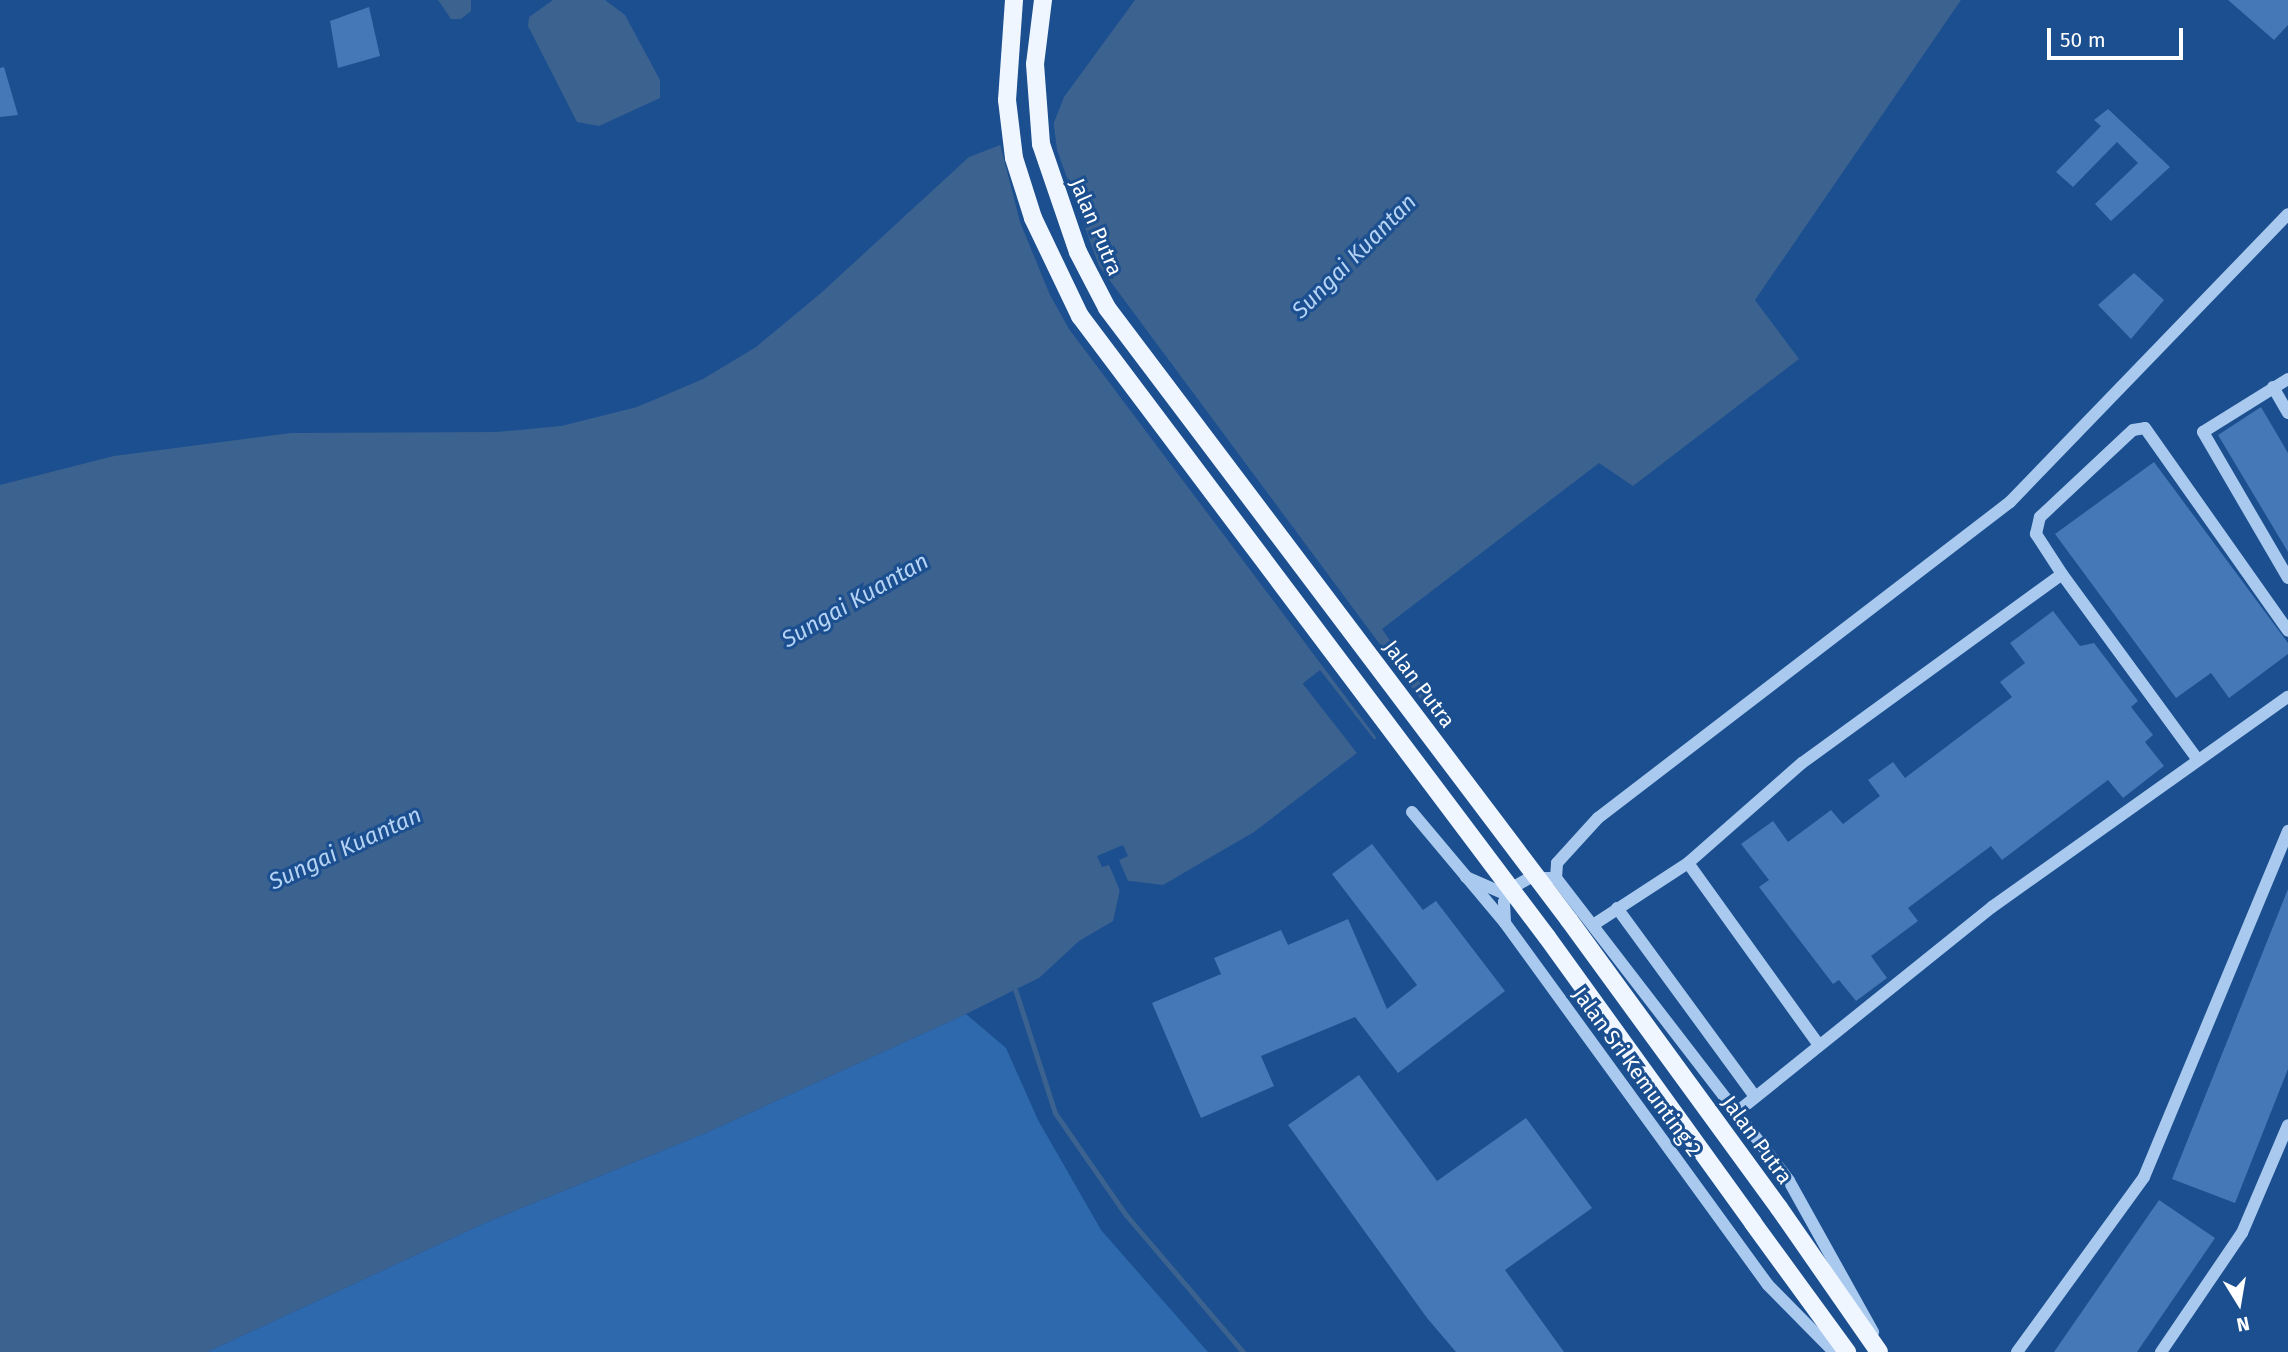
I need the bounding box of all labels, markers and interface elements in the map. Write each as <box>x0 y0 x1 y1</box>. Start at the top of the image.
scale bar <box>2050 14 2186 58</box>
text: 50 m <box>2060 27 2106 53</box>
street label: Jalan Putra <box>1064 175 1128 279</box>
water label: Sungai Kuantan <box>1286 188 1422 324</box>
water label: Sungai Kuantan <box>777 547 933 653</box>
street label: Jalan Putra <box>1378 635 1460 733</box>
water label: Sungai Kuantan <box>264 801 426 895</box>
street label: Jalan Sri Kemunting 2 <box>1567 983 1707 1161</box>
street label: Jalan Putra <box>1716 1091 1798 1189</box>
north arrow <box>2204 1268 2274 1338</box>
text: N <box>2235 1312 2251 1337</box>

